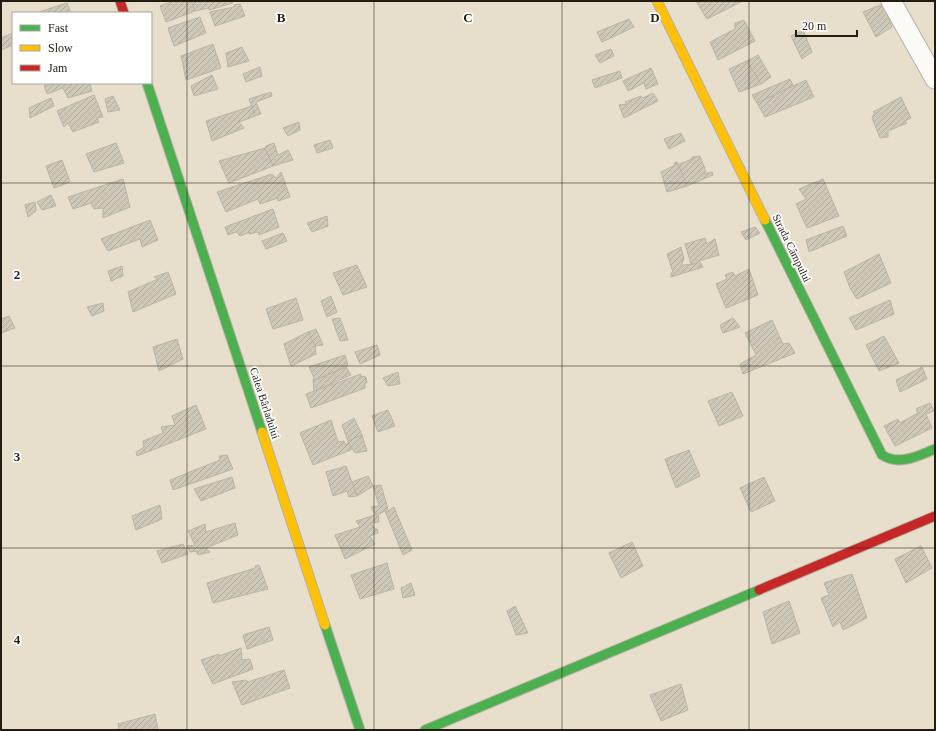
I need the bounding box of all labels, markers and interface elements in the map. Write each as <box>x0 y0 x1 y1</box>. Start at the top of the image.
text: B <box>277 10 286 25</box>
text: C <box>463 10 473 25</box>
text: D <box>650 10 660 25</box>
legend <box>12 12 152 84</box>
scale bar <box>796 12 857 38</box>
text: 20 m <box>802 19 827 33</box>
text: Fast <box>48 21 69 35</box>
text: Slow <box>48 41 73 55</box>
text: Jam <box>48 61 68 75</box>
street label: Strada Câmpului <box>770 212 814 284</box>
text: 2 <box>14 267 20 282</box>
street label: Calea Bârladului <box>248 366 282 440</box>
text: 3 <box>14 449 21 464</box>
text: 4 <box>14 632 21 647</box>

